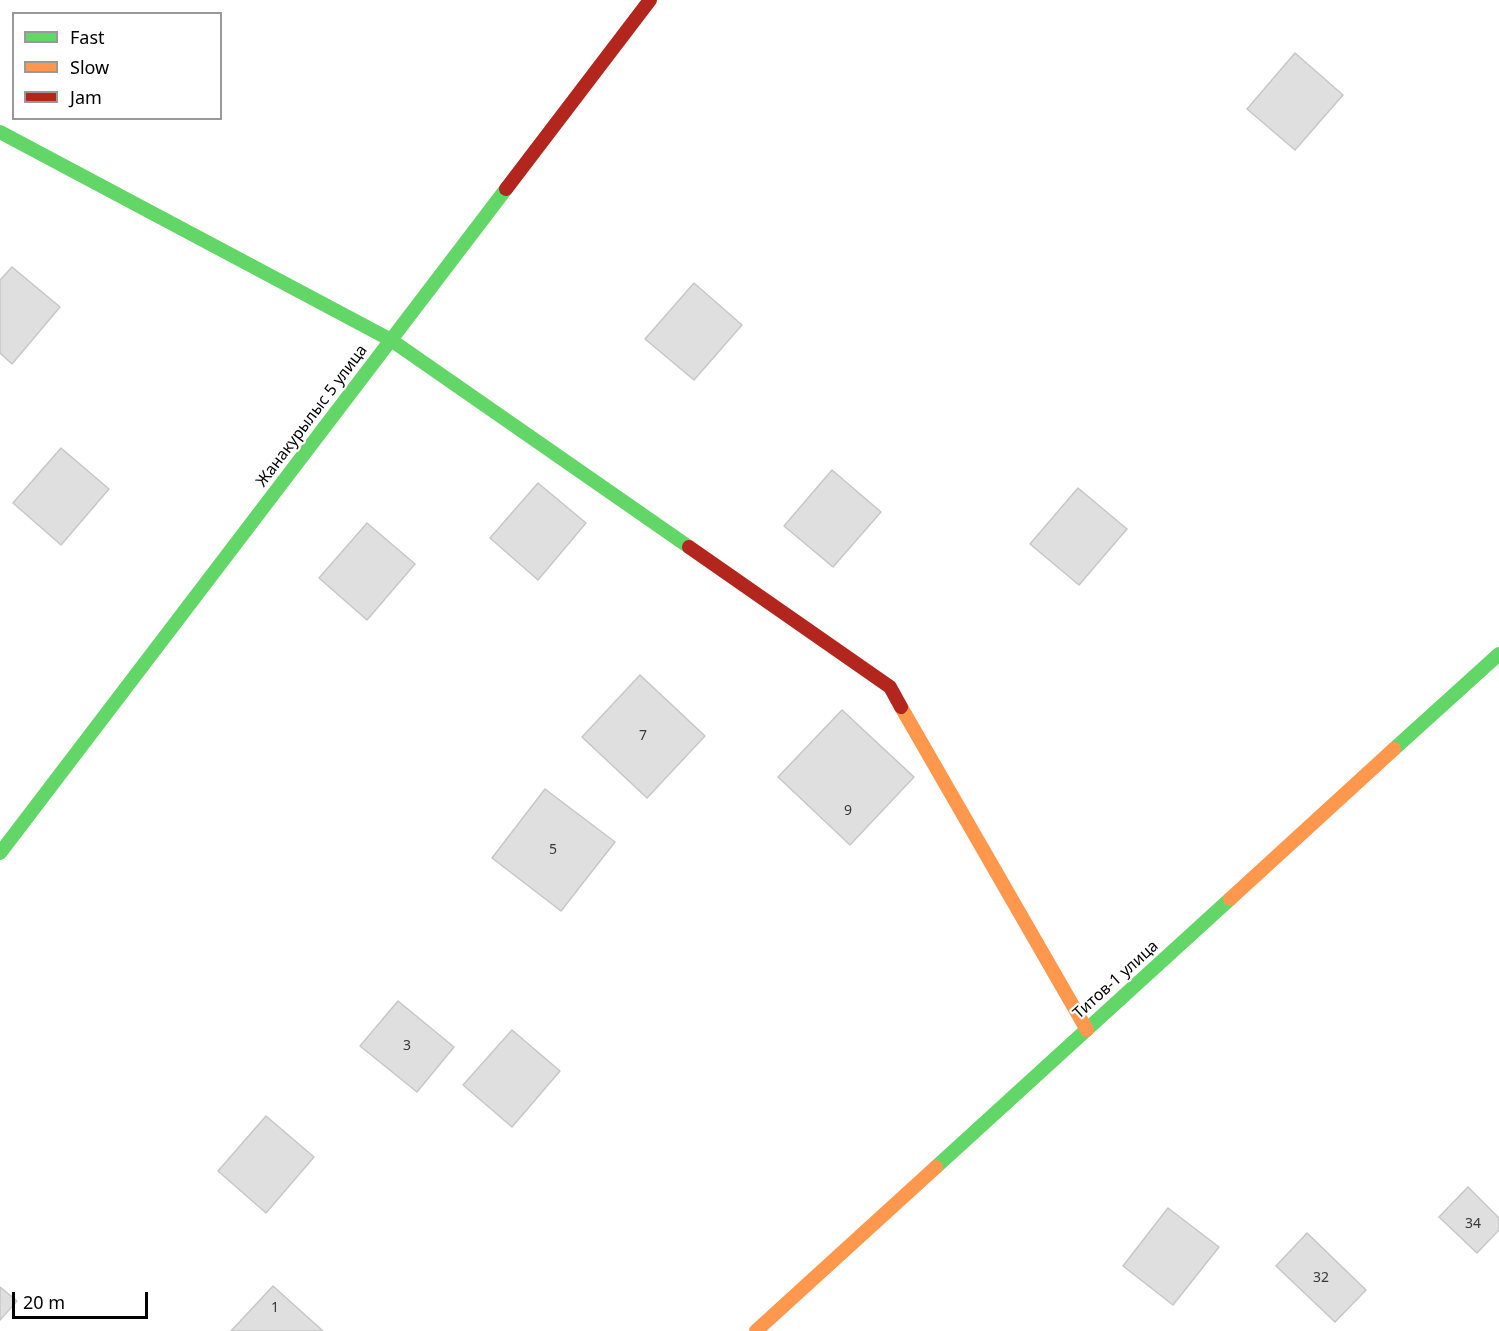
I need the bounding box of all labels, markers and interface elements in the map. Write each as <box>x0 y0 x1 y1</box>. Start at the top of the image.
legend <box>12 12 222 120</box>
text: Fast <box>70 25 105 49</box>
text: Slow <box>70 55 109 79</box>
text: Jam <box>70 85 102 109</box>
street label: Жанакурылыс 5 улица <box>252 341 372 491</box>
house number: 7 <box>639 728 647 744</box>
house number: 9 <box>844 803 852 819</box>
house number: 5 <box>549 842 557 858</box>
street label: Титов-1 улица <box>1069 937 1163 1023</box>
house number: 3 <box>403 1038 411 1054</box>
house number: 34 <box>1465 1216 1481 1232</box>
house number: 32 <box>1313 1270 1329 1286</box>
scale bar <box>15 1280 152 1318</box>
text: 20 m <box>23 1290 65 1314</box>
house number: 1 <box>271 1300 279 1316</box>

